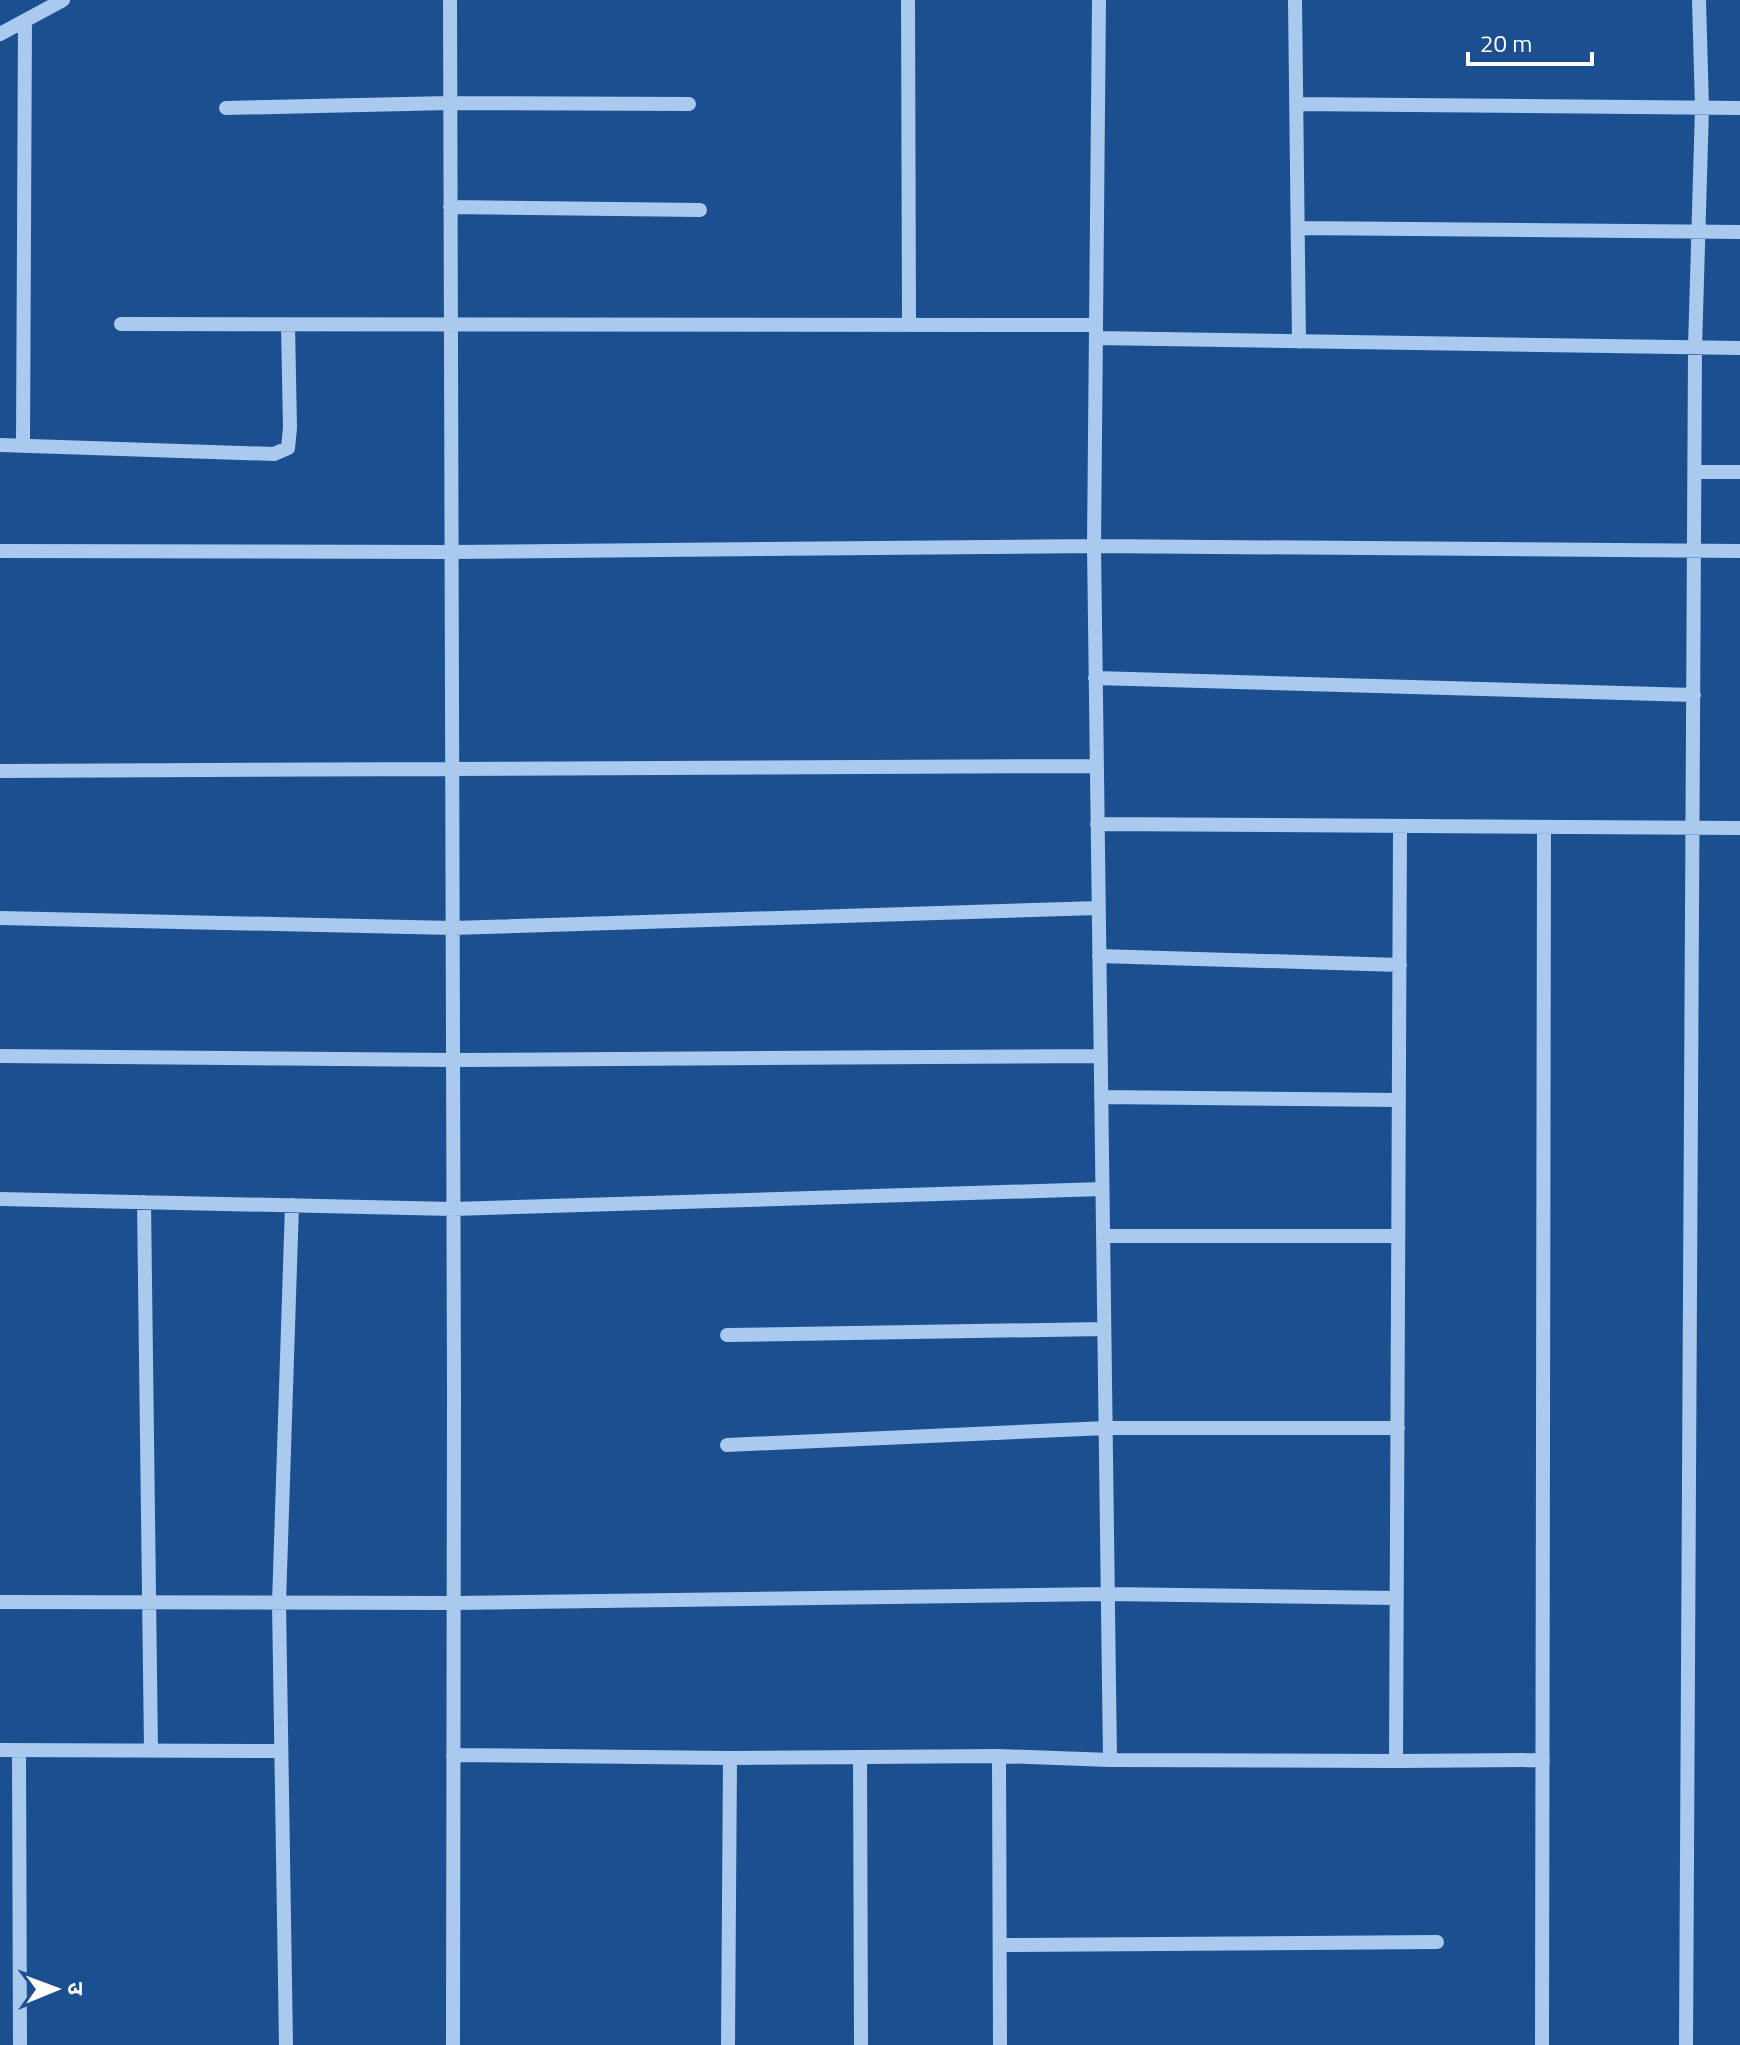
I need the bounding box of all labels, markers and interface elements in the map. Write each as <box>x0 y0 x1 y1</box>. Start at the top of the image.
scale bar <box>1468 16 1592 66</box>
text: 20 m <box>1480 25 1532 61</box>
north arrow <box>16 1949 96 2029</box>
text: उ <box>59 1982 93 1997</box>

